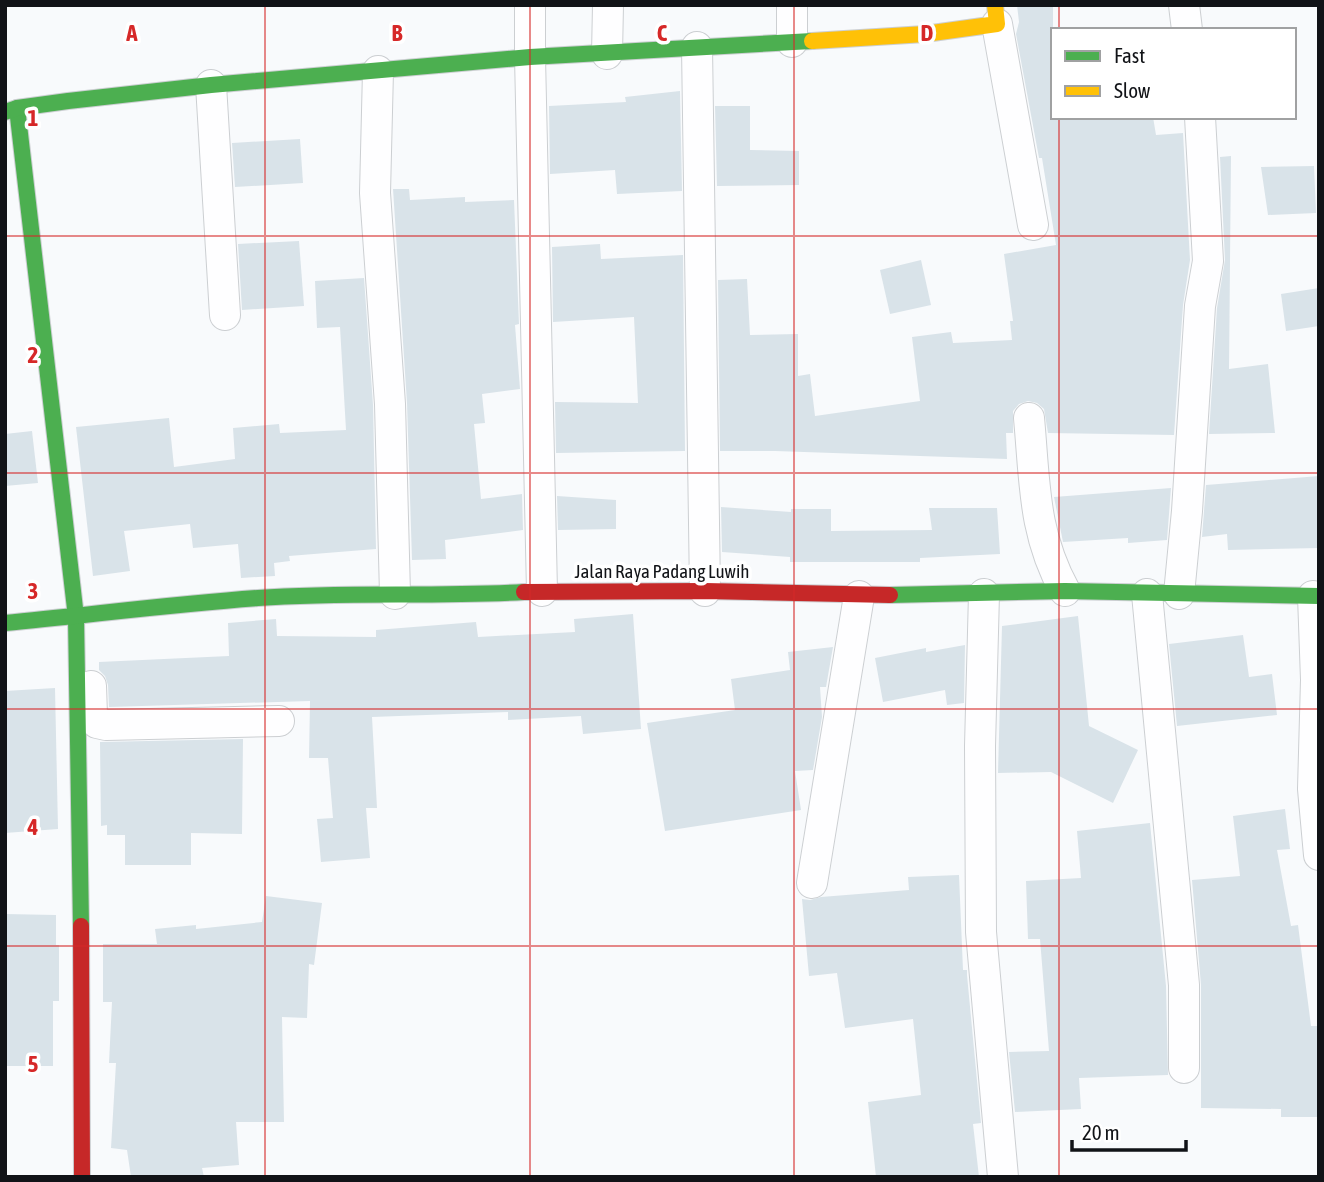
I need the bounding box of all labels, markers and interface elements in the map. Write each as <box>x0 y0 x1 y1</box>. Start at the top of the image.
text: A <box>125 20 138 46</box>
text: B <box>392 20 403 46</box>
text: C <box>657 20 668 46</box>
text: D <box>921 20 934 46</box>
legend <box>1051 28 1296 119</box>
text: Fast <box>1114 43 1145 67</box>
text: Slow <box>1114 78 1151 102</box>
text: 1 <box>28 105 39 131</box>
text: 2 <box>28 342 38 368</box>
street label: Jalan Raya Padang Luwih <box>574 560 750 582</box>
text: 3 <box>28 578 38 604</box>
text: 4 <box>27 814 39 840</box>
text: 5 <box>28 1051 39 1077</box>
scale bar <box>1072 1108 1186 1152</box>
text: 20 m <box>1082 1120 1120 1144</box>

